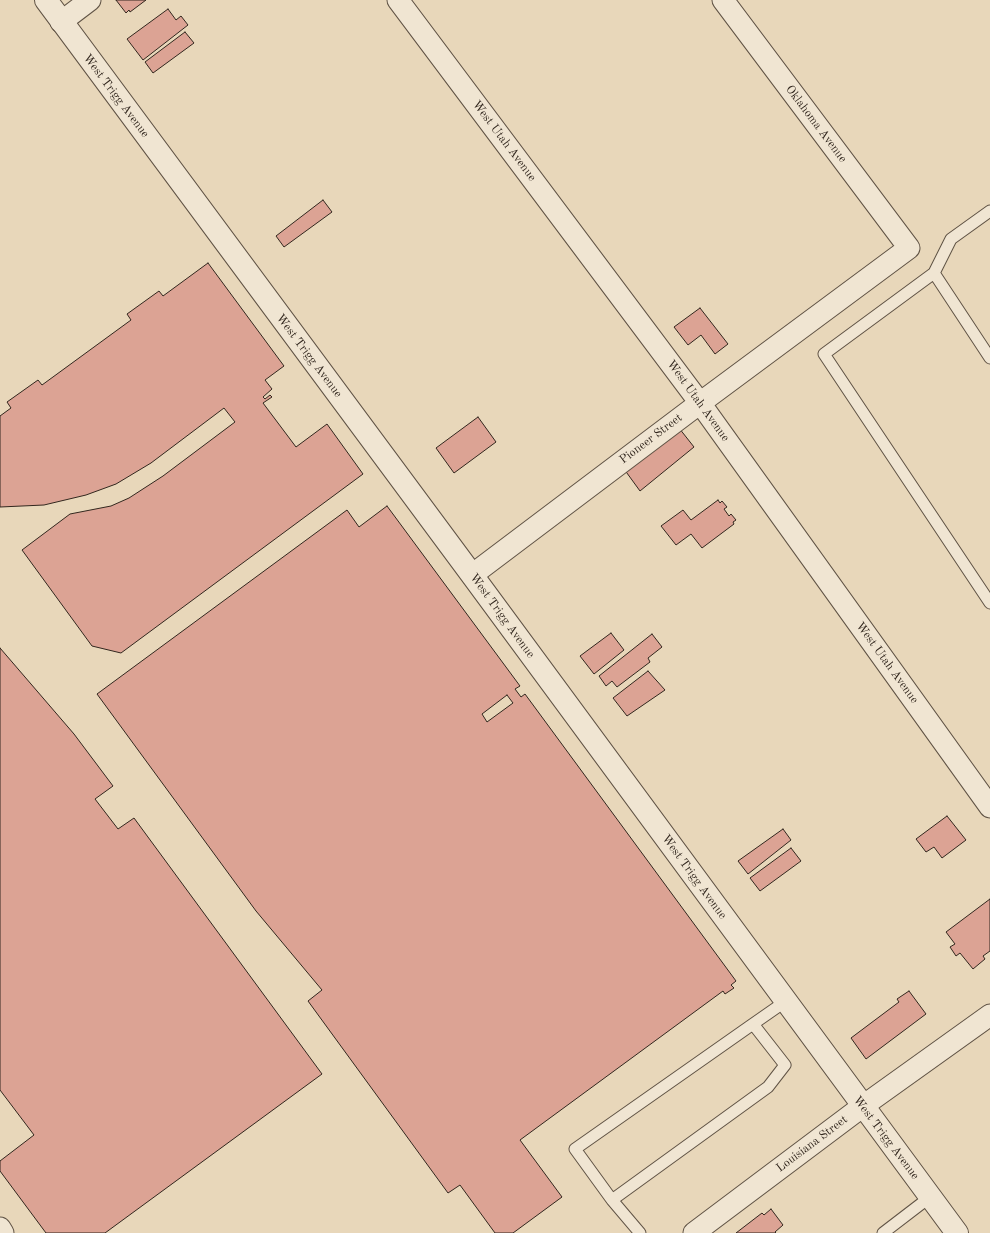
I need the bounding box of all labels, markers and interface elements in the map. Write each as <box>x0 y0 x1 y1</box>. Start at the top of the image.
street label: West Trigg Avenue <box>80 51 152 141</box>
street label: Oklahoma Avenue <box>782 82 850 166</box>
street label: West Utah Avenue <box>469 98 539 184</box>
street label: West Trigg Avenue <box>273 311 345 401</box>
street label: West Utah Avenue <box>664 357 732 445</box>
street label: Pioneer Street <box>617 411 685 467</box>
street label: West Trigg Avenue <box>466 571 538 661</box>
street label: West Utah Avenue <box>853 619 921 707</box>
street label: West Trigg Avenue <box>658 832 730 922</box>
street label: West Trigg Avenue <box>850 1093 922 1183</box>
street label: Louisiana Street <box>773 1112 851 1176</box>

